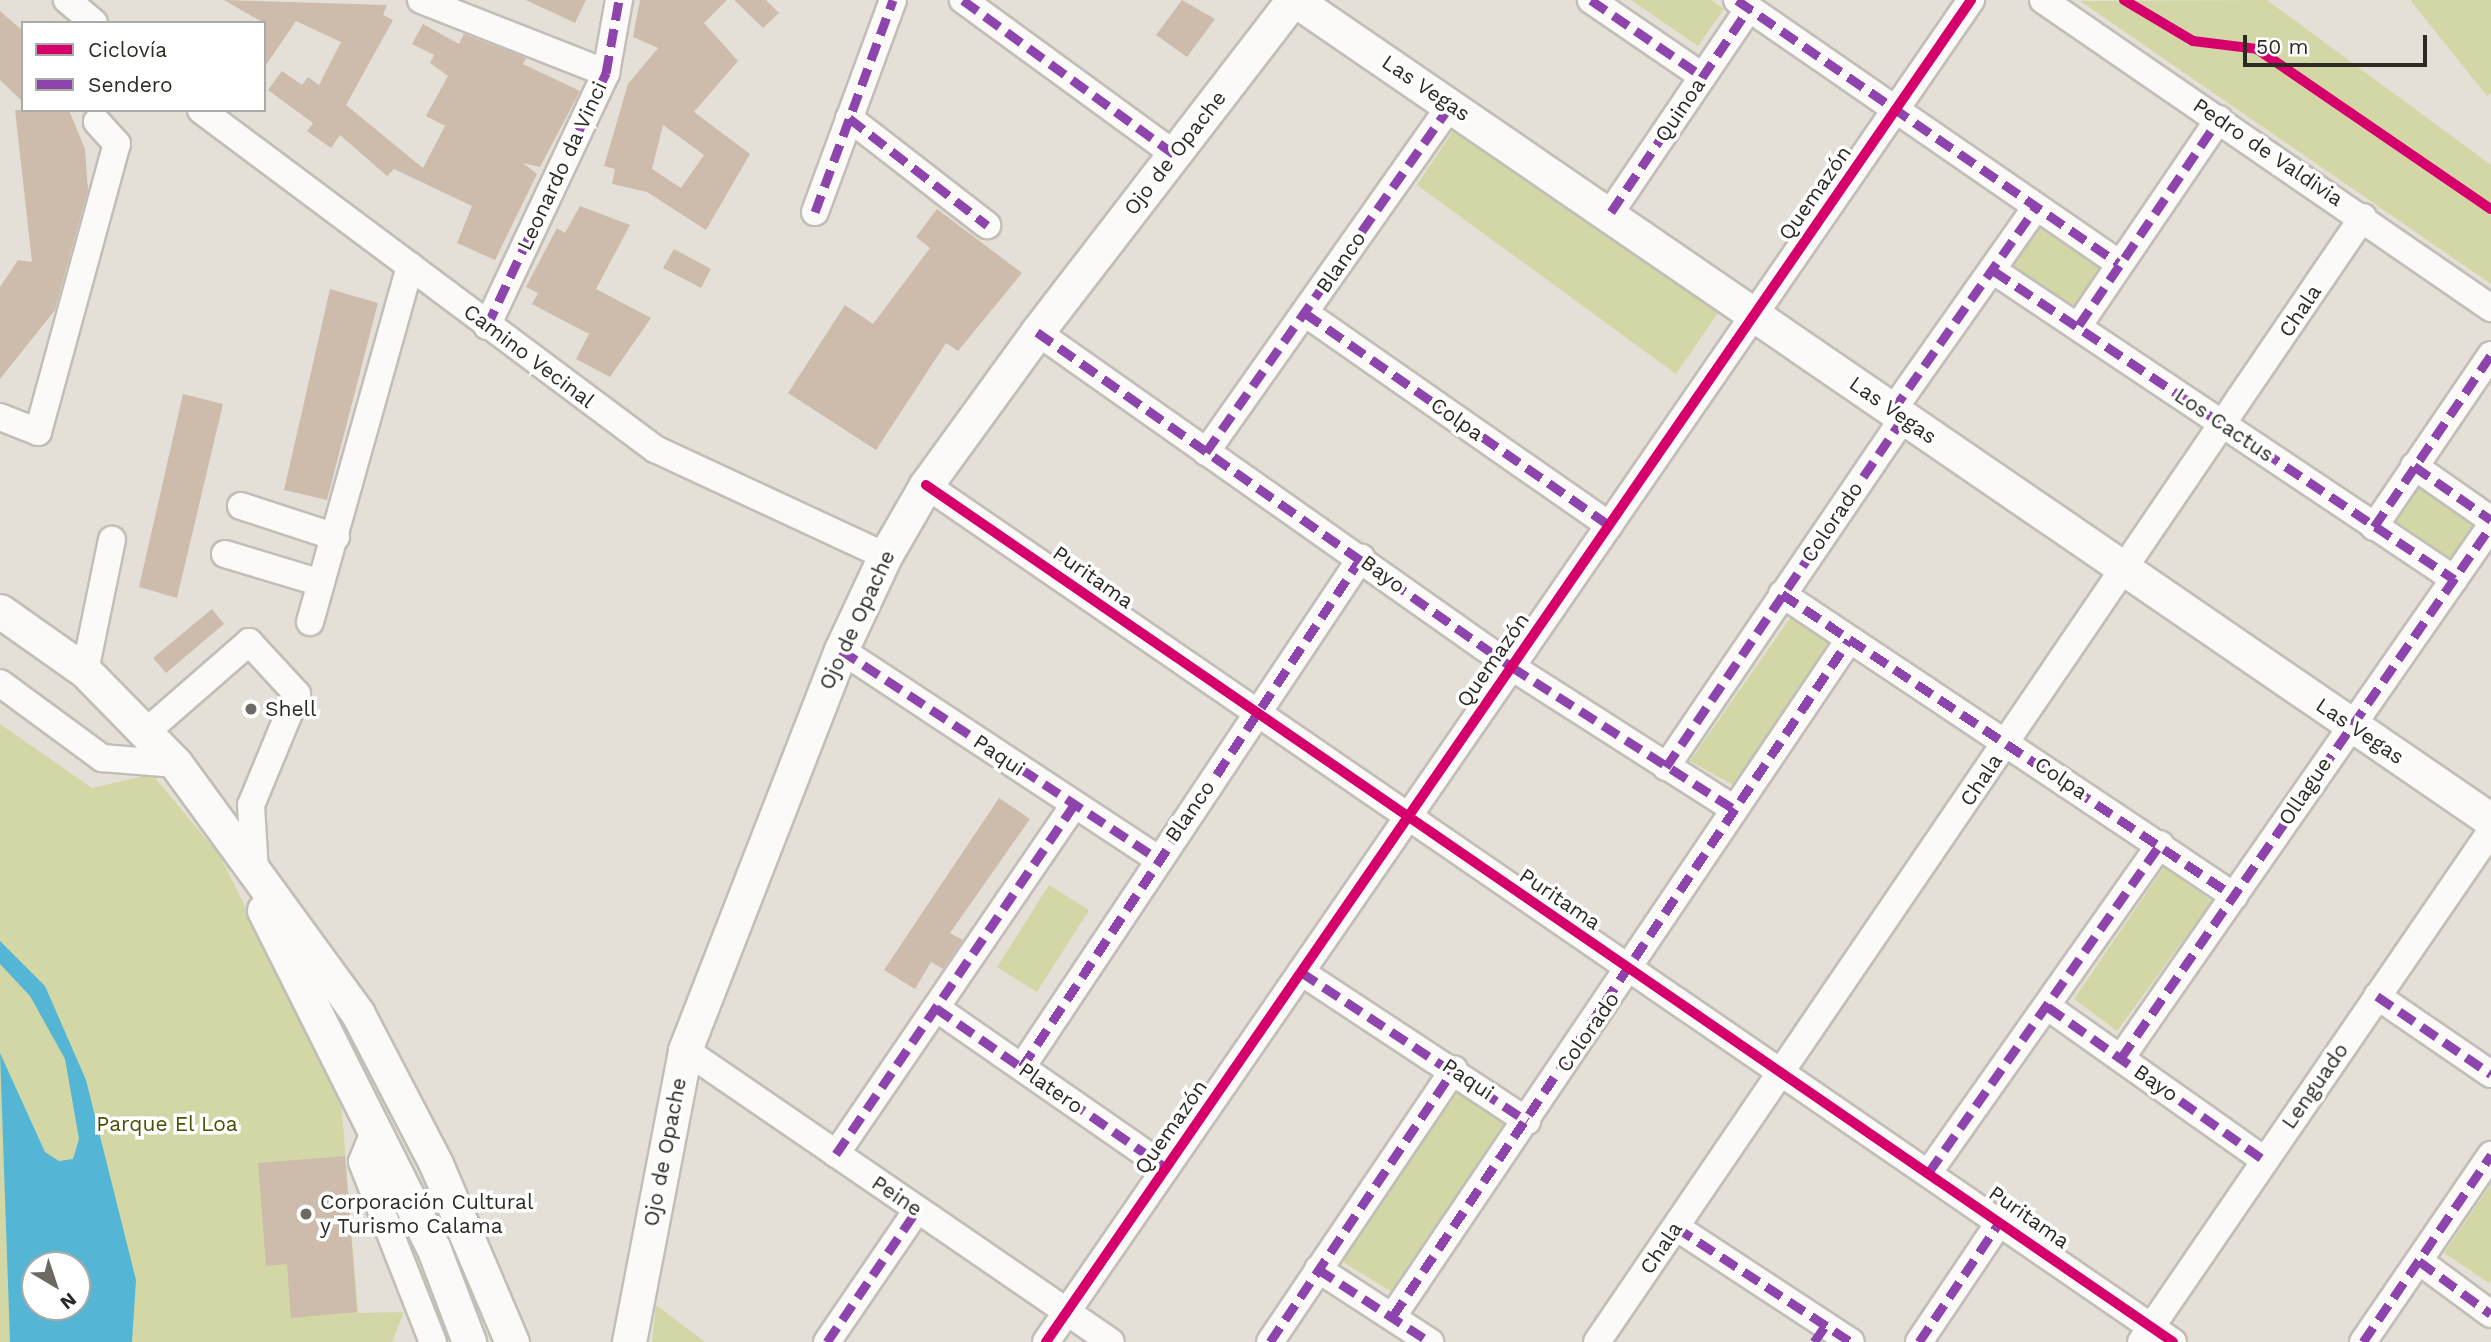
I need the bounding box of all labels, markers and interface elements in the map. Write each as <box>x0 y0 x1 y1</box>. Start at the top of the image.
legend <box>21 21 266 112</box>
scale bar <box>2246 21 2430 65</box>
text: 50 m <box>2256 34 2308 59</box>
text: Ciclovía <box>88 37 167 62</box>
street label: Las Vegas <box>1377 49 1475 127</box>
text: Sendero <box>88 72 173 97</box>
street label: Quinoa <box>1649 73 1711 147</box>
street label: Leonardo da Vinci <box>512 77 612 255</box>
street label: Ojo de Opache <box>1119 86 1231 220</box>
street label: Pedro de Valdivia <box>2188 92 2348 212</box>
street label: Quemazón <box>1773 141 1857 245</box>
street label: Blanco <box>1311 226 1371 298</box>
street label: Chala <box>2273 280 2327 342</box>
street label: Camino Vecinal <box>458 298 600 414</box>
street label: Las Vegas <box>1844 371 1942 449</box>
street label: Los Cactus <box>2170 383 2278 467</box>
street label: Colpa <box>1426 392 1488 446</box>
street label: Colorado <box>1796 477 1868 567</box>
street label: Puritama <box>1048 540 1138 614</box>
street label: Ojo de Opache <box>814 546 900 694</box>
street label: Bayo <box>1356 550 1410 598</box>
street label: Quemazón <box>1451 608 1535 712</box>
street label: Las Vegas <box>2311 692 2409 770</box>
place label: Shell <box>265 696 316 722</box>
marker: Shell <box>243 701 259 717</box>
street label: Paqui <box>969 729 1029 781</box>
street label: Chala <box>1954 749 2008 811</box>
street label: Colpa <box>2030 751 2092 805</box>
street label: Ollague <box>2273 752 2337 830</box>
street label: Blanco <box>1160 775 1220 847</box>
street label: Puritama <box>1515 863 1605 935</box>
street label: Colorado <box>1551 987 1625 1077</box>
street label: Lenguado <box>2276 1038 2354 1134</box>
street label: Paqui <box>1438 1053 1498 1105</box>
street label: Platero <box>1014 1057 1088 1119</box>
street label: Bayo <box>2129 1059 2183 1107</box>
street label: Quemazón <box>1129 1075 1213 1179</box>
street label: Ojo de Opache <box>638 1076 692 1228</box>
park label: Parque El Loa <box>96 1111 238 1137</box>
street label: Peine <box>867 1170 927 1222</box>
street label: Puritama <box>1984 1180 2074 1254</box>
place label: Corporación Cultural y Turismo Calama <box>320 1189 533 1239</box>
marker: Corporación Cultural y Turismo Calama <box>298 1206 314 1222</box>
street label: Chala <box>1634 1217 1688 1279</box>
north arrow <box>21 1251 91 1321</box>
text: N <box>56 1288 81 1315</box>

